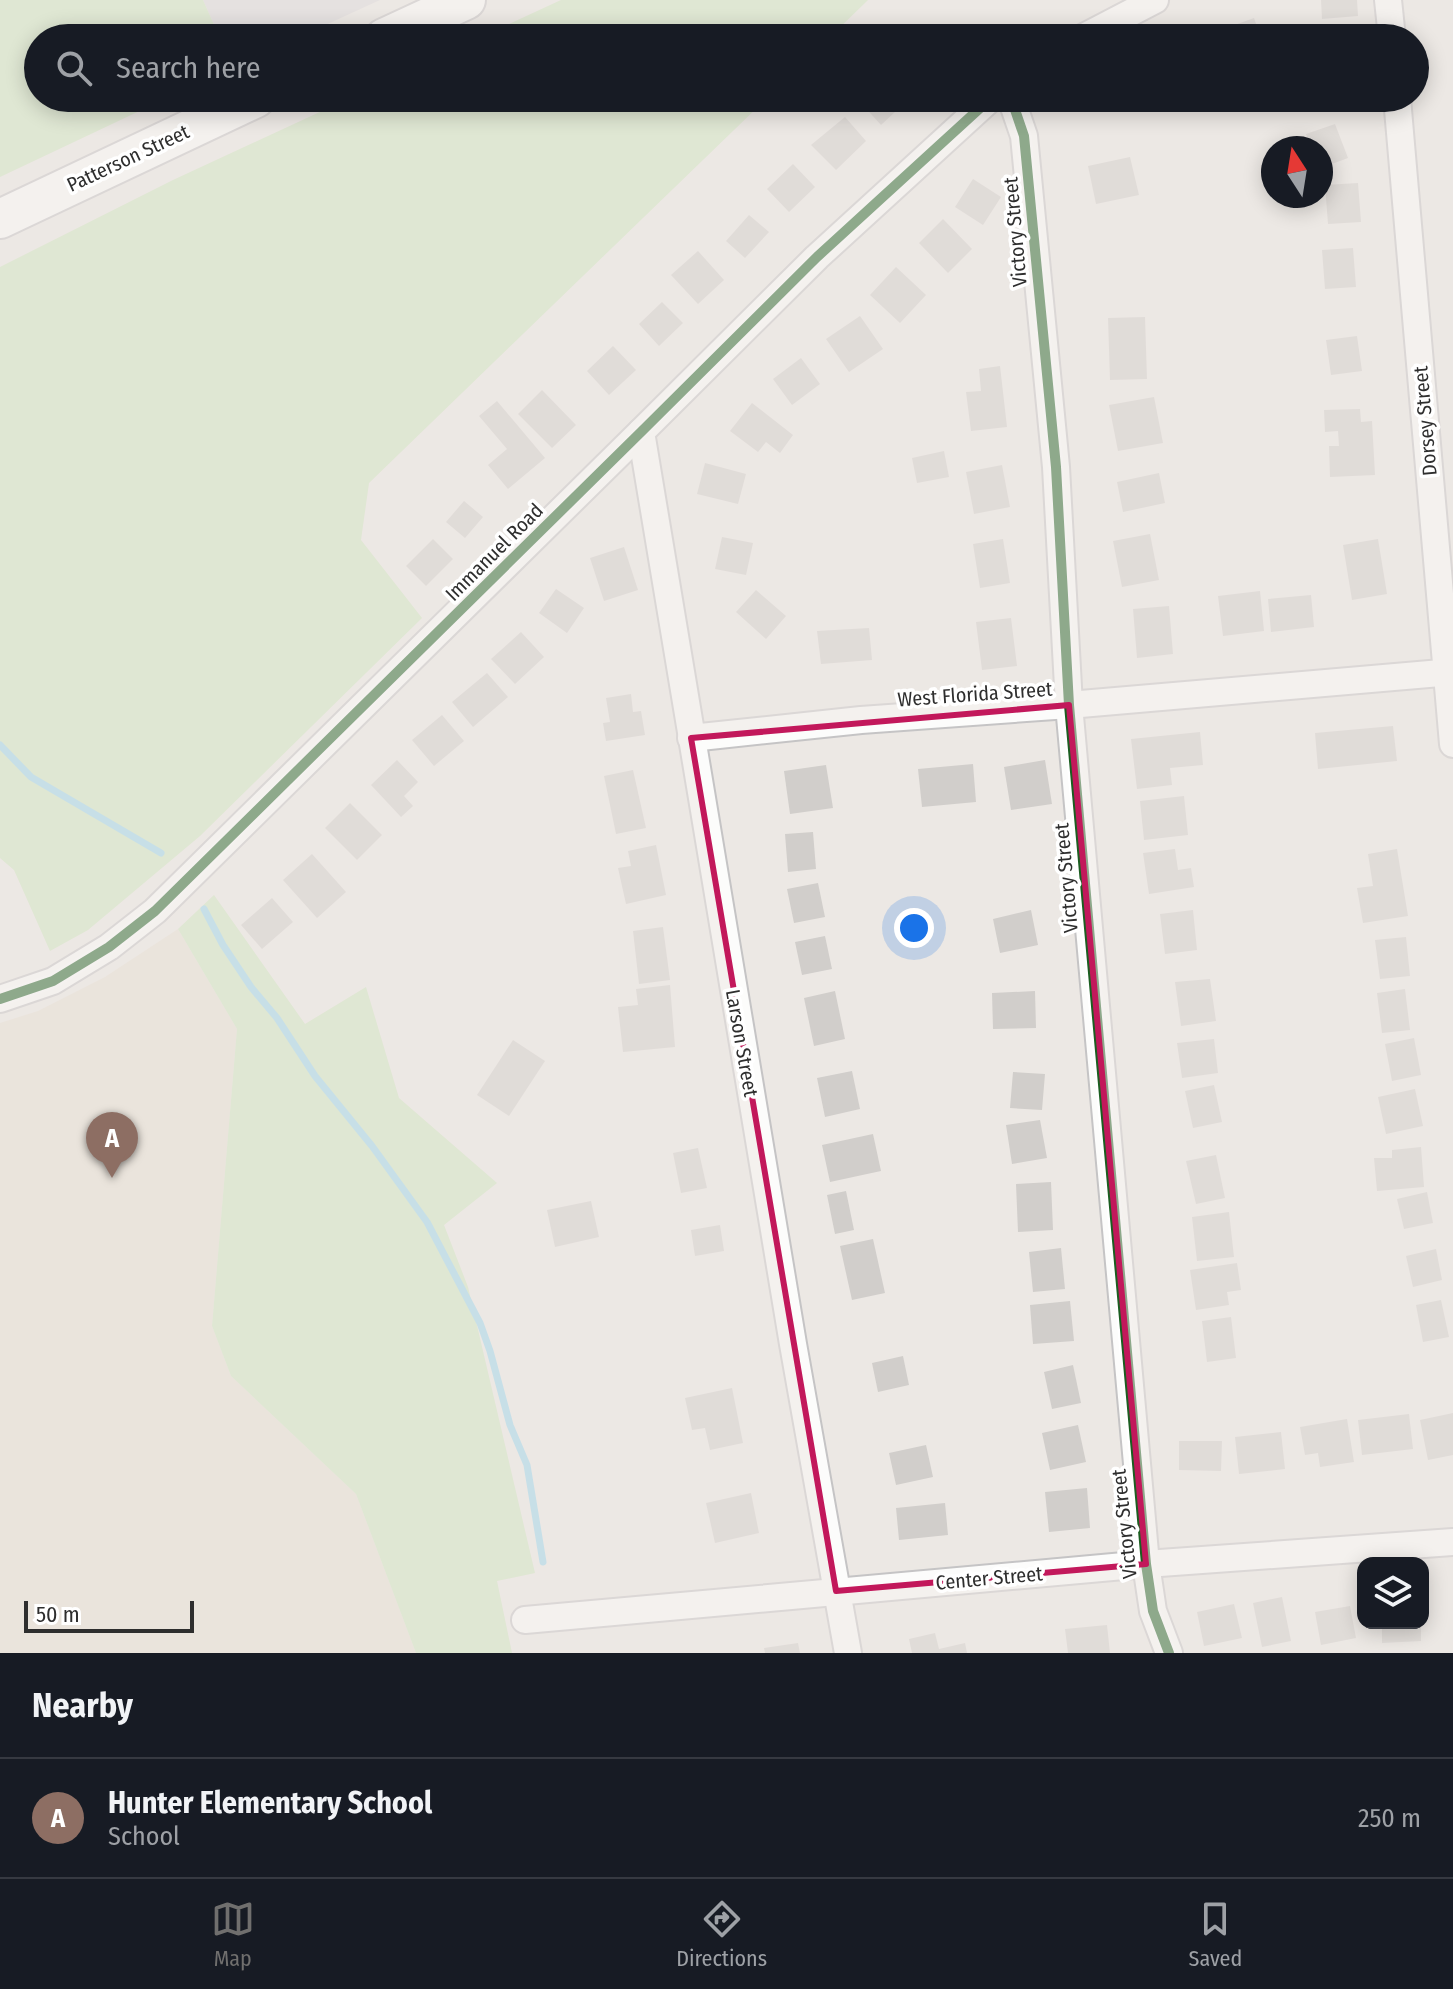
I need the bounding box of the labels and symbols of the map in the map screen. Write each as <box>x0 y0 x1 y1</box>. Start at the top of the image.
street label: Patterson Street <box>63 119 193 197</box>
north arrow <box>1261 136 1333 208</box>
street label: Victory Street <box>998 176 1032 288</box>
street label: Dorsey Street <box>1408 365 1442 477</box>
street label: Immanuel Road <box>440 498 548 606</box>
street label: West Florida Street <box>897 677 1054 711</box>
street label: Victory Street <box>1049 822 1083 934</box>
your location <box>894 908 934 948</box>
street label: Larson Street <box>721 987 763 1099</box>
pin: A <box>86 1112 138 1178</box>
street label: Victory Street <box>1106 1467 1142 1580</box>
street label: Center Street <box>935 1561 1044 1595</box>
scale bar <box>24 1597 194 1633</box>

